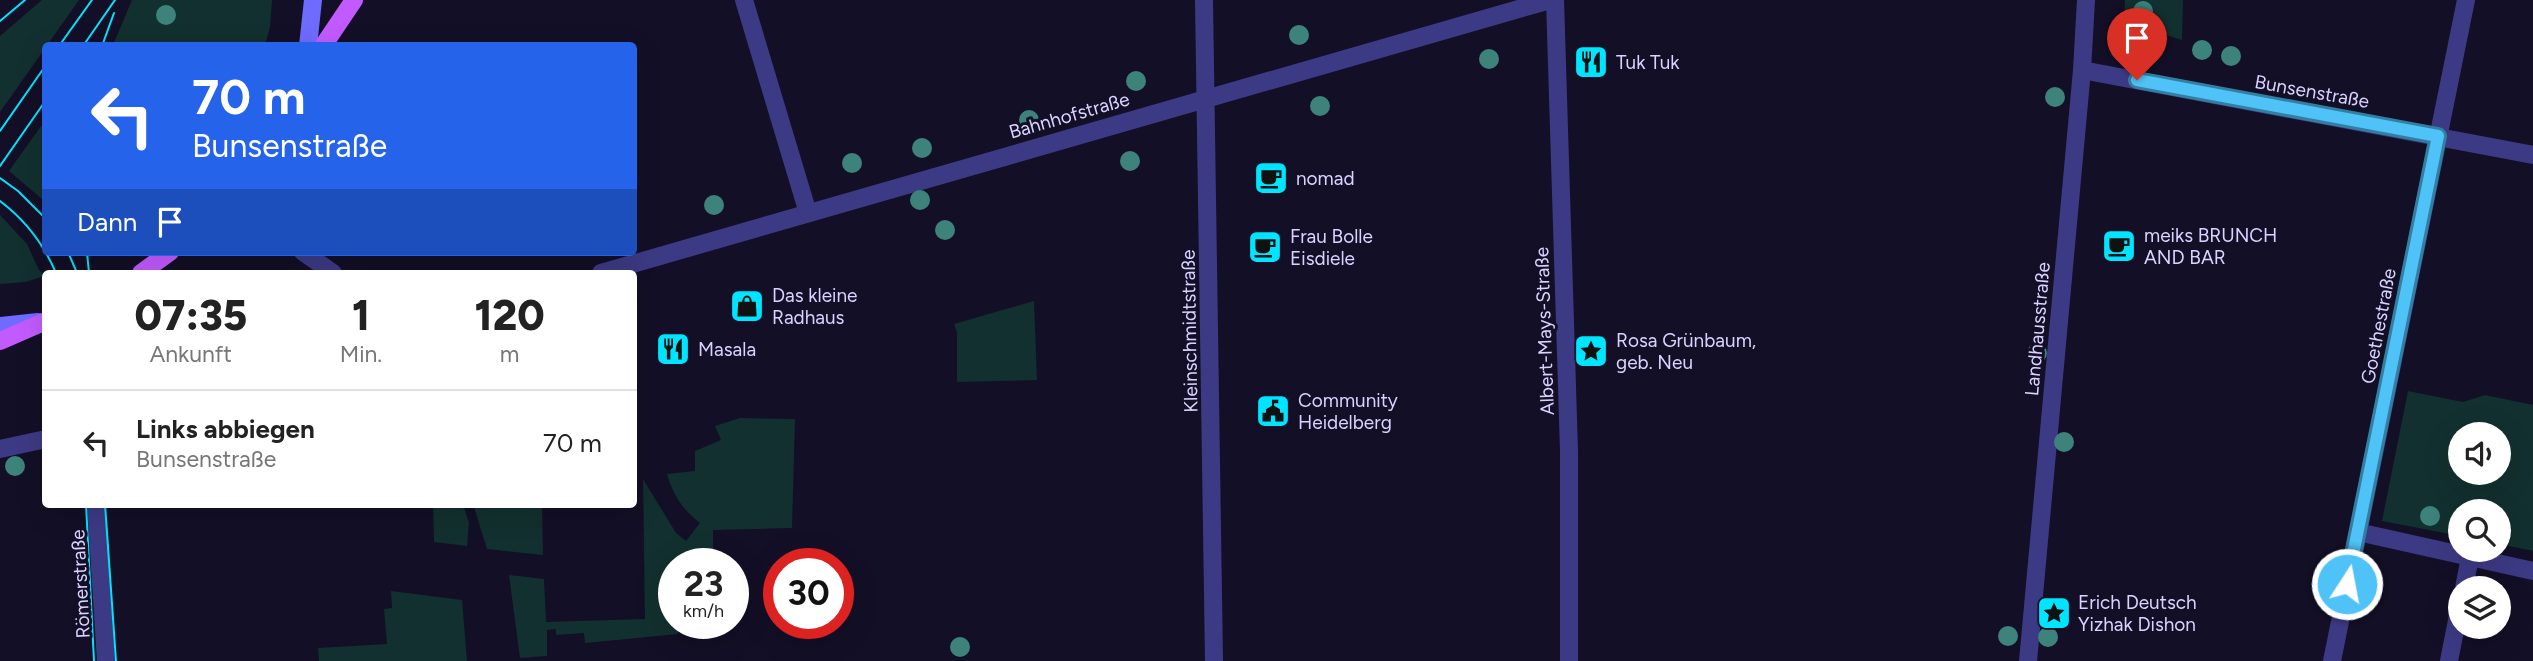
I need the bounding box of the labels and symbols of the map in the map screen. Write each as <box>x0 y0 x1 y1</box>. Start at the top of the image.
pin <box>2107 8 2167 80</box>
restaurant icon: Tuk Tuk <box>1572 43 1610 81</box>
place label: Tuk Tuk <box>1616 51 1680 74</box>
street label: Bunsenstraße <box>2253 70 2371 113</box>
street label: Bahnhofstraße <box>1006 87 1132 144</box>
cafe icon: nomad <box>1252 159 1290 197</box>
place label: nomad <box>1296 167 1355 190</box>
place label: meiks BRUNCH AND BAR <box>2144 224 2277 269</box>
place label: Frau Bolle Eisdiele <box>1290 225 1373 270</box>
cafe icon: meiks BRUNCH AND BAR <box>2100 227 2138 265</box>
cafe icon: Frau Bolle Eisdiele <box>1246 228 1284 266</box>
street label: Albert-Mays-Straße <box>1530 246 1559 416</box>
street label: Kleinschmidtstraße <box>1177 249 1202 413</box>
street label: Landhausstraße <box>2020 261 2055 397</box>
street label: Goethestraße <box>2356 266 2401 386</box>
place label: Das kleine Radhaus <box>772 284 857 329</box>
shop icon: Das kleine Radhaus <box>728 287 766 325</box>
place label: Rosa Grünbaum, geb. Neu <box>1616 329 1756 374</box>
restaurant icon: Masala <box>654 330 692 368</box>
place icon: Rosa Grünbaum, geb. Neu <box>1572 332 1610 370</box>
place label: Masala <box>698 338 756 361</box>
place label: Community Heidelberg <box>1298 389 1398 434</box>
public building icon: Community Heidelberg <box>1254 392 1292 430</box>
street label: Römerstraße <box>66 529 95 639</box>
position arrow <box>2310 547 2384 621</box>
speed limit sign: 30 <box>763 548 854 639</box>
place label: Erich Deutsch Yizhak Dishon <box>2078 591 2197 636</box>
place icon: Erich Deutsch Yizhak Dishon <box>2035 594 2073 632</box>

